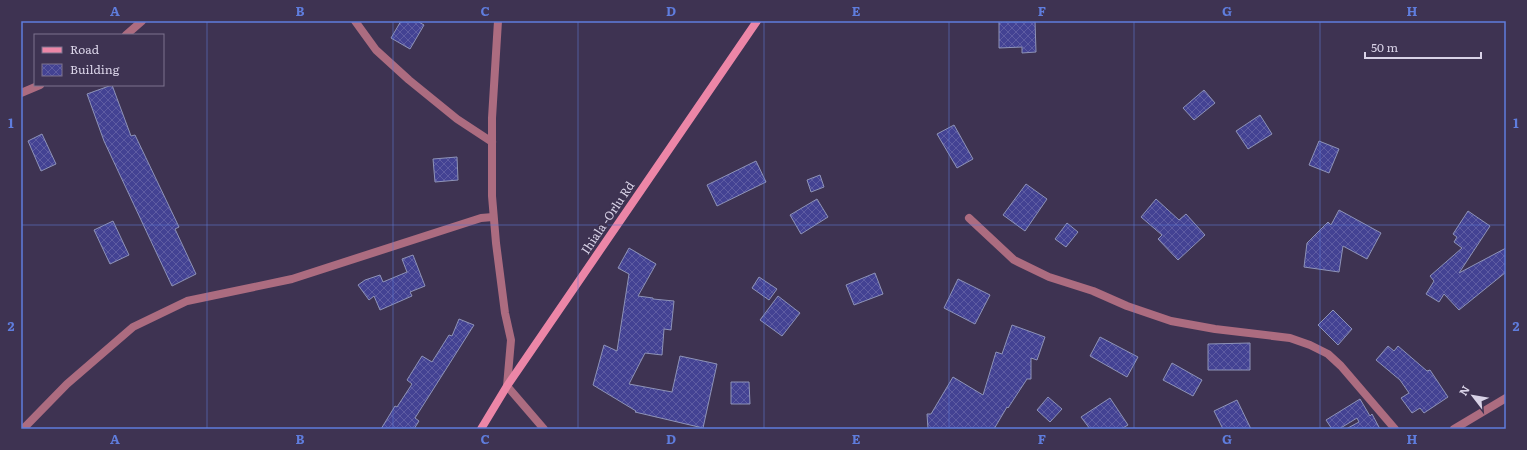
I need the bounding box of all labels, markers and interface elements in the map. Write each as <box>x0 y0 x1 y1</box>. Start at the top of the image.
text: A <box>110 1 120 20</box>
text: B <box>296 1 305 20</box>
text: C <box>480 1 490 20</box>
text: D <box>666 1 676 20</box>
text: E <box>852 1 861 20</box>
text: F <box>1038 1 1046 20</box>
text: G <box>1222 1 1232 20</box>
text: H <box>1407 1 1418 20</box>
legend <box>34 34 164 86</box>
scale bar <box>1365 34 1481 60</box>
text: 50 m <box>1371 38 1398 56</box>
text: Road <box>70 40 100 58</box>
text: Building <box>70 60 120 78</box>
text: 1 <box>8 113 14 132</box>
text: 1 <box>1513 113 1519 132</box>
street label: Ihiala -Orlu Rd <box>576 177 639 258</box>
text: 2 <box>8 316 15 335</box>
text: 2 <box>1513 316 1520 335</box>
north arrow <box>1453 376 1493 416</box>
text: N <box>1454 382 1473 398</box>
text: A <box>110 429 120 448</box>
text: B <box>296 429 305 448</box>
text: C <box>480 429 490 448</box>
text: D <box>666 429 676 448</box>
text: E <box>852 429 861 448</box>
text: F <box>1038 429 1046 448</box>
text: G <box>1222 429 1232 448</box>
text: H <box>1407 429 1418 448</box>

